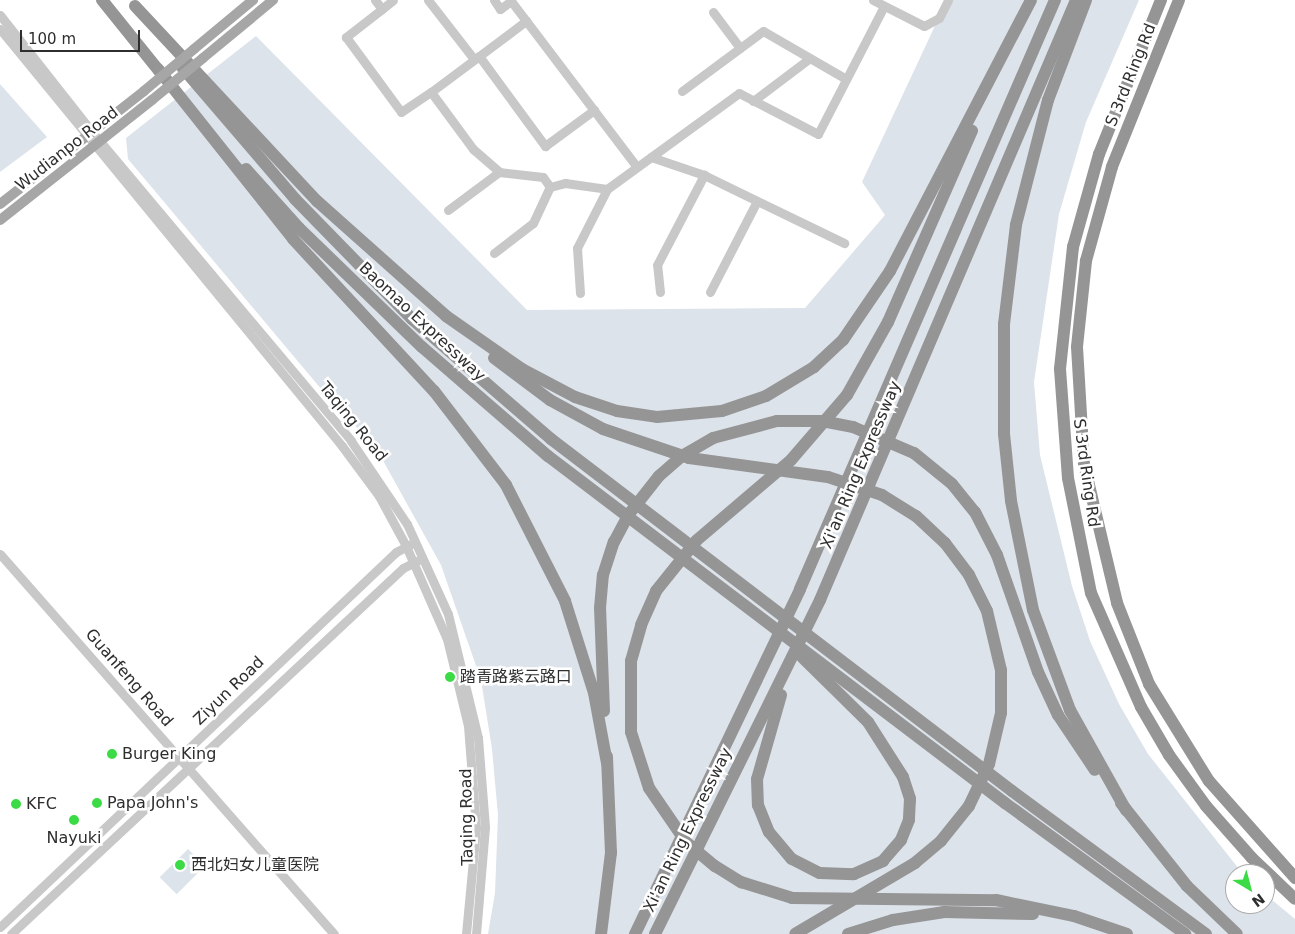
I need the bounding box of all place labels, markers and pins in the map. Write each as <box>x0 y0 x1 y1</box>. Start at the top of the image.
place label: 踏青路紫云路口 <box>460 667 572 687</box>
marker: 踏青路紫云路口 <box>444 671 456 683</box>
place label: Burger King <box>122 744 216 764</box>
marker: Burger King <box>106 748 118 760</box>
place label: Papa John's <box>107 793 198 813</box>
place label: KFC <box>26 794 57 814</box>
marker: Papa John's <box>91 797 103 809</box>
marker: KFC <box>10 798 22 810</box>
marker: Nayuki <box>68 814 80 826</box>
place label: Nayuki <box>46 828 102 848</box>
place label: 西北妇女儿童医院 <box>191 855 319 875</box>
marker: 西北妇女儿童医院 <box>173 858 187 872</box>

